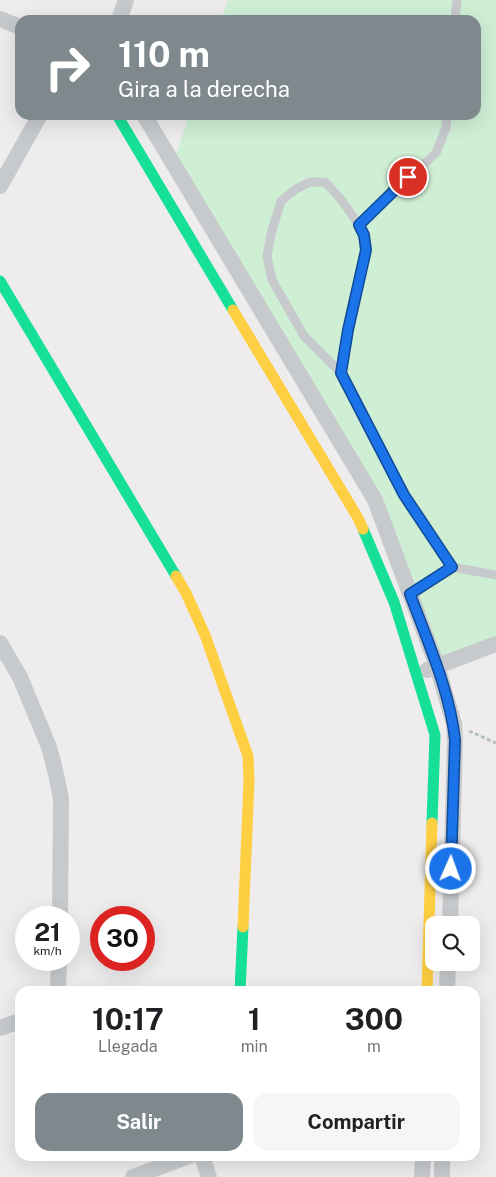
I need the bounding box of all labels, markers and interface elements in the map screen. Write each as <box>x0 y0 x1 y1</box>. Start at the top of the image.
text: 110 m <box>118 34 210 75</box>
icon: right <box>35 35 100 100</box>
text: Gira a la derecha <box>118 76 290 102</box>
pin <box>387 156 429 198</box>
icon: arrive <box>394 163 422 191</box>
position arrow <box>424 842 476 894</box>
speed limit sign: 30 <box>90 906 155 971</box>
map controls <box>425 916 480 971</box>
button: search <box>425 916 480 971</box>
text: 21 <box>34 917 61 947</box>
text: km/h <box>33 944 62 958</box>
text: 10:17 <box>92 1001 164 1037</box>
text: 1 <box>248 1001 261 1037</box>
text: 300 <box>345 1001 403 1037</box>
text: Llegada <box>98 1037 158 1056</box>
text: min <box>241 1037 268 1056</box>
text: m <box>367 1037 381 1056</box>
button: Salir <box>35 1093 243 1151</box>
button: Compartir <box>253 1093 460 1151</box>

